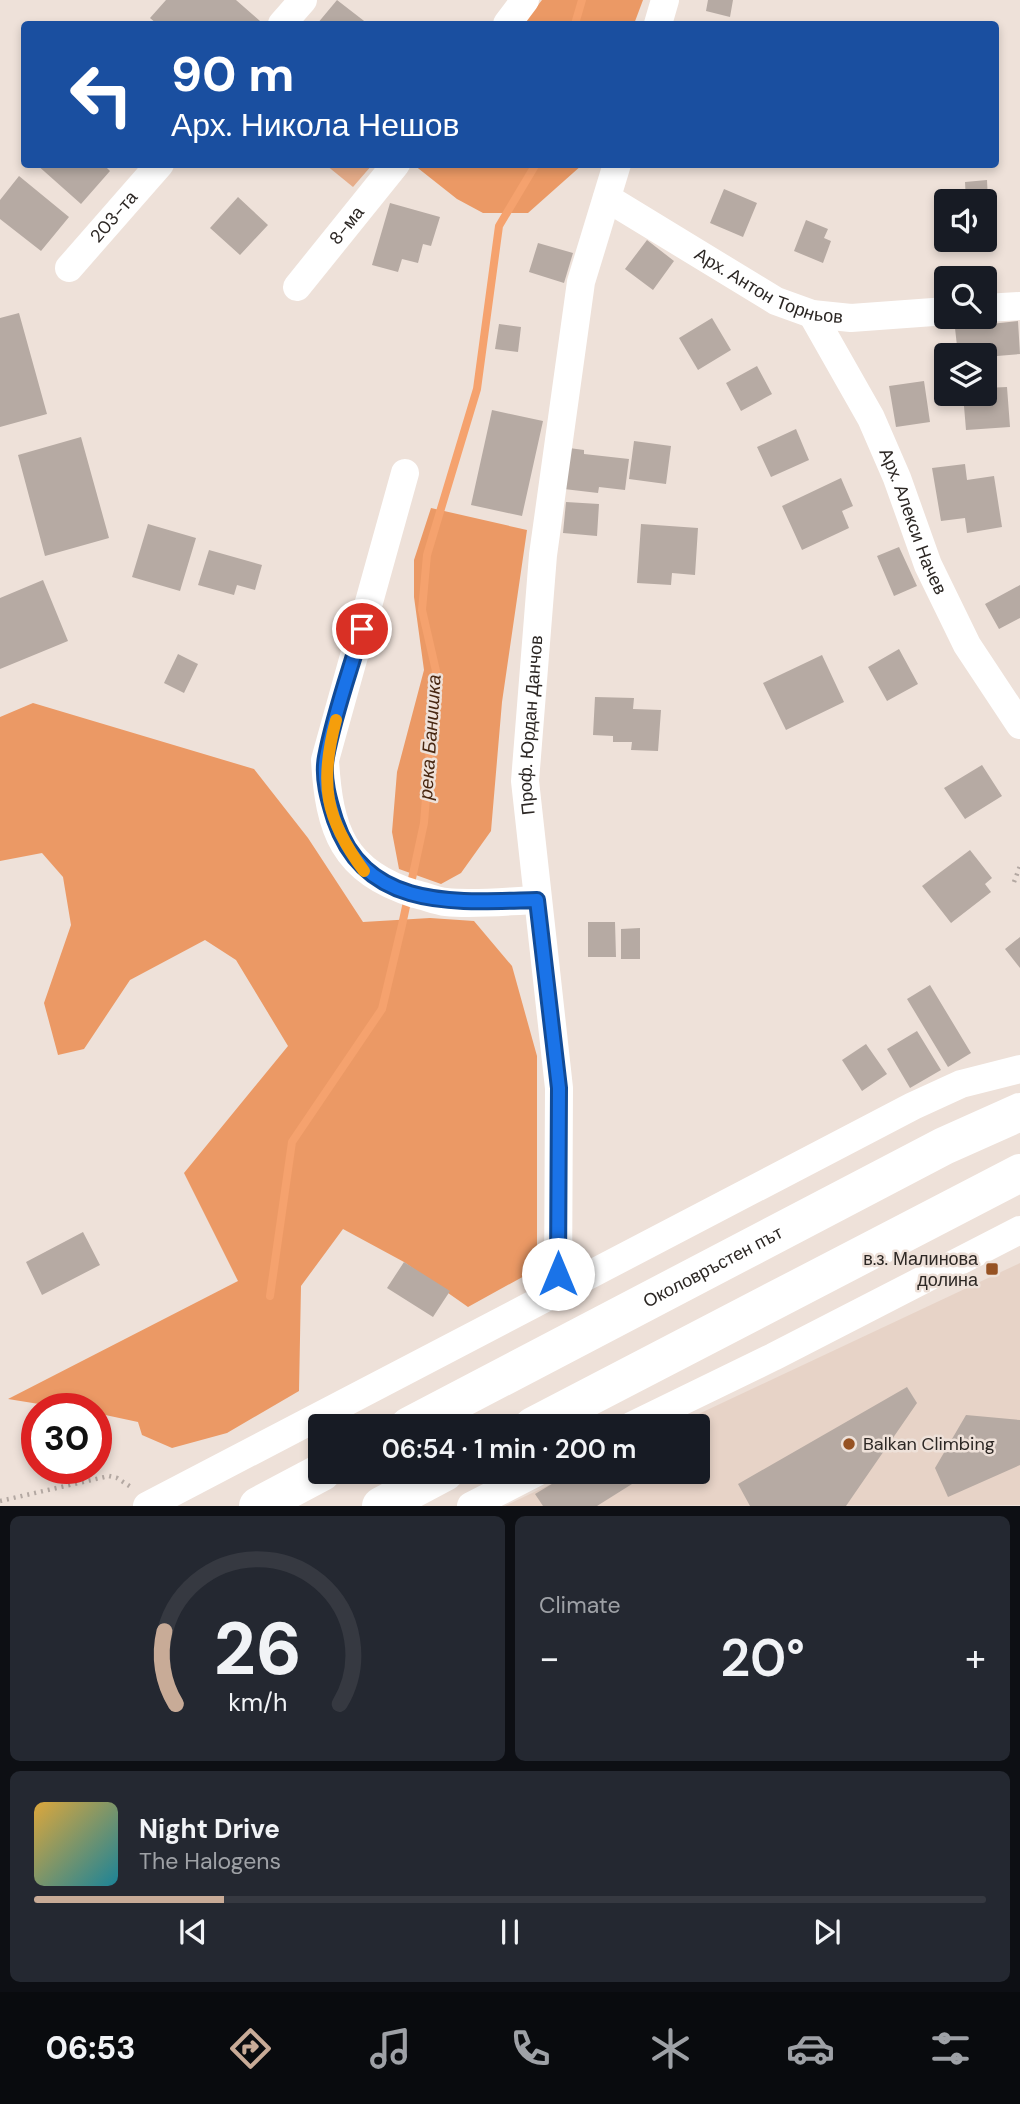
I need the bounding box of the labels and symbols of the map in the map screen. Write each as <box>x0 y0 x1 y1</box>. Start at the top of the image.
street label: 203-та <box>85 185 144 248</box>
street label: 8-ма <box>324 200 370 250</box>
street label: Арх. Антон Торньов <box>690 242 844 329</box>
street label: Арх. Алекси Начев <box>873 444 953 598</box>
pin <box>332 599 392 659</box>
street label: Проф. Юрдан Данчов <box>513 634 549 816</box>
water label: река Банишка <box>413 674 447 801</box>
street label: Околовръстен път <box>639 1221 787 1313</box>
position arrow <box>521 1237 595 1311</box>
place label: в.з. Малинова долина <box>863 1247 979 1292</box>
marker: в.з. Малинова долина <box>984 1261 1000 1277</box>
speed limit sign: 30 <box>21 1393 112 1484</box>
place label: Balkan Climbing <box>863 1432 995 1456</box>
marker: Balkan Climbing <box>841 1436 857 1452</box>

